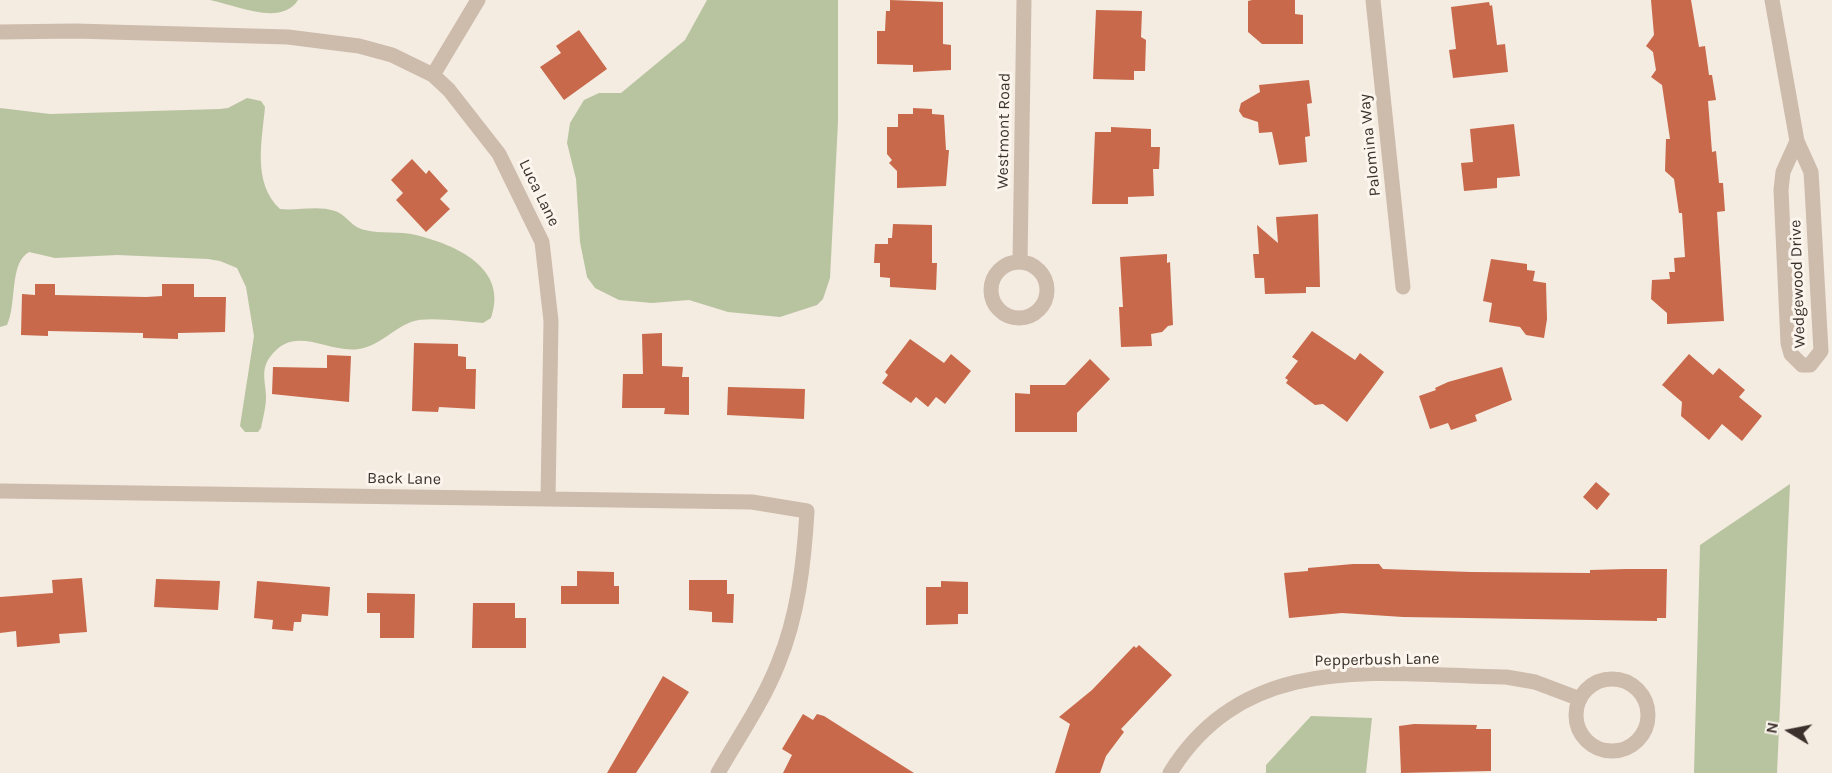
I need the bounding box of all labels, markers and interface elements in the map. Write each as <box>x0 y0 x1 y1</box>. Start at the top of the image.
street label: Westmont Road <box>993 73 1015 189</box>
street label: Palomina Way <box>1355 93 1385 197</box>
street label: Luca Lane <box>515 156 563 230</box>
street label: Wedgewood Drive <box>1786 219 1810 349</box>
street label: Back Lane <box>367 469 441 489</box>
street label: Pepperbush Lane <box>1314 649 1440 671</box>
north arrow <box>1760 701 1820 761</box>
text: N <box>1761 720 1782 735</box>

